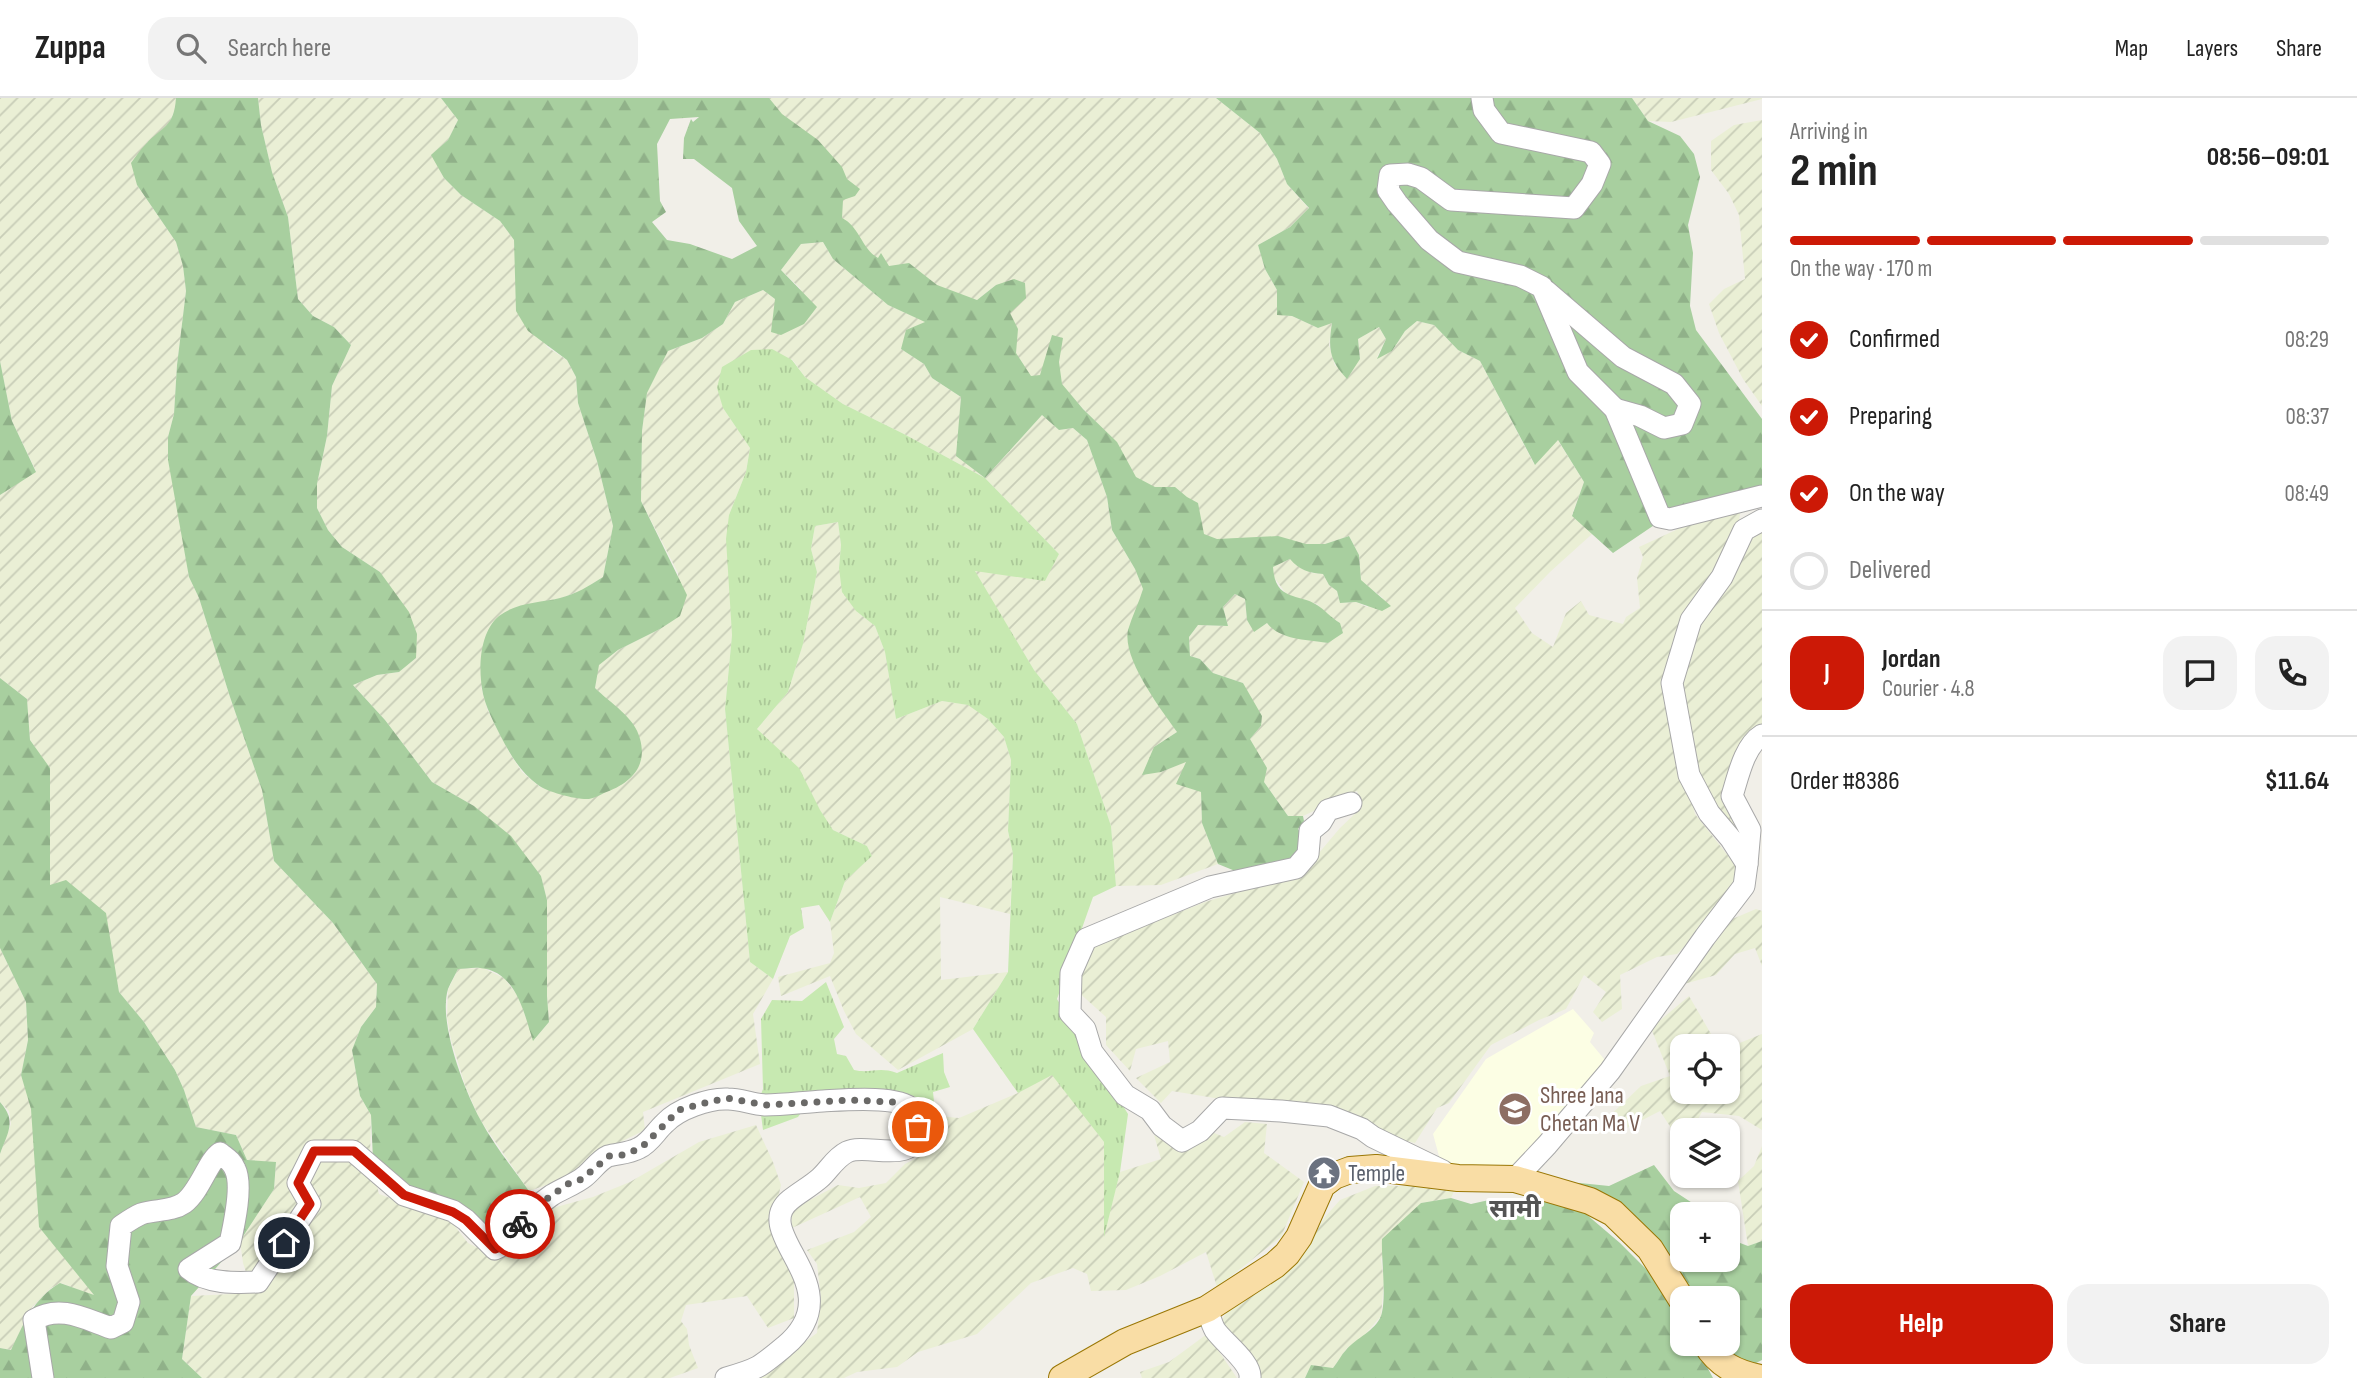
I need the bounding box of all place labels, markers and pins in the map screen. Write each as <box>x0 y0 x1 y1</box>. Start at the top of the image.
place label: Shree Jana Chetan Ma V <box>1540 1081 1640 1138</box>
school or university icon: Shree Jana Chetan Ma V <box>1496 1090 1534 1128</box>
pin <box>888 1097 948 1157</box>
temple icon: Temple <box>1305 1154 1343 1192</box>
place label: Temple <box>1348 1159 1405 1188</box>
pin <box>254 1213 314 1273</box>

